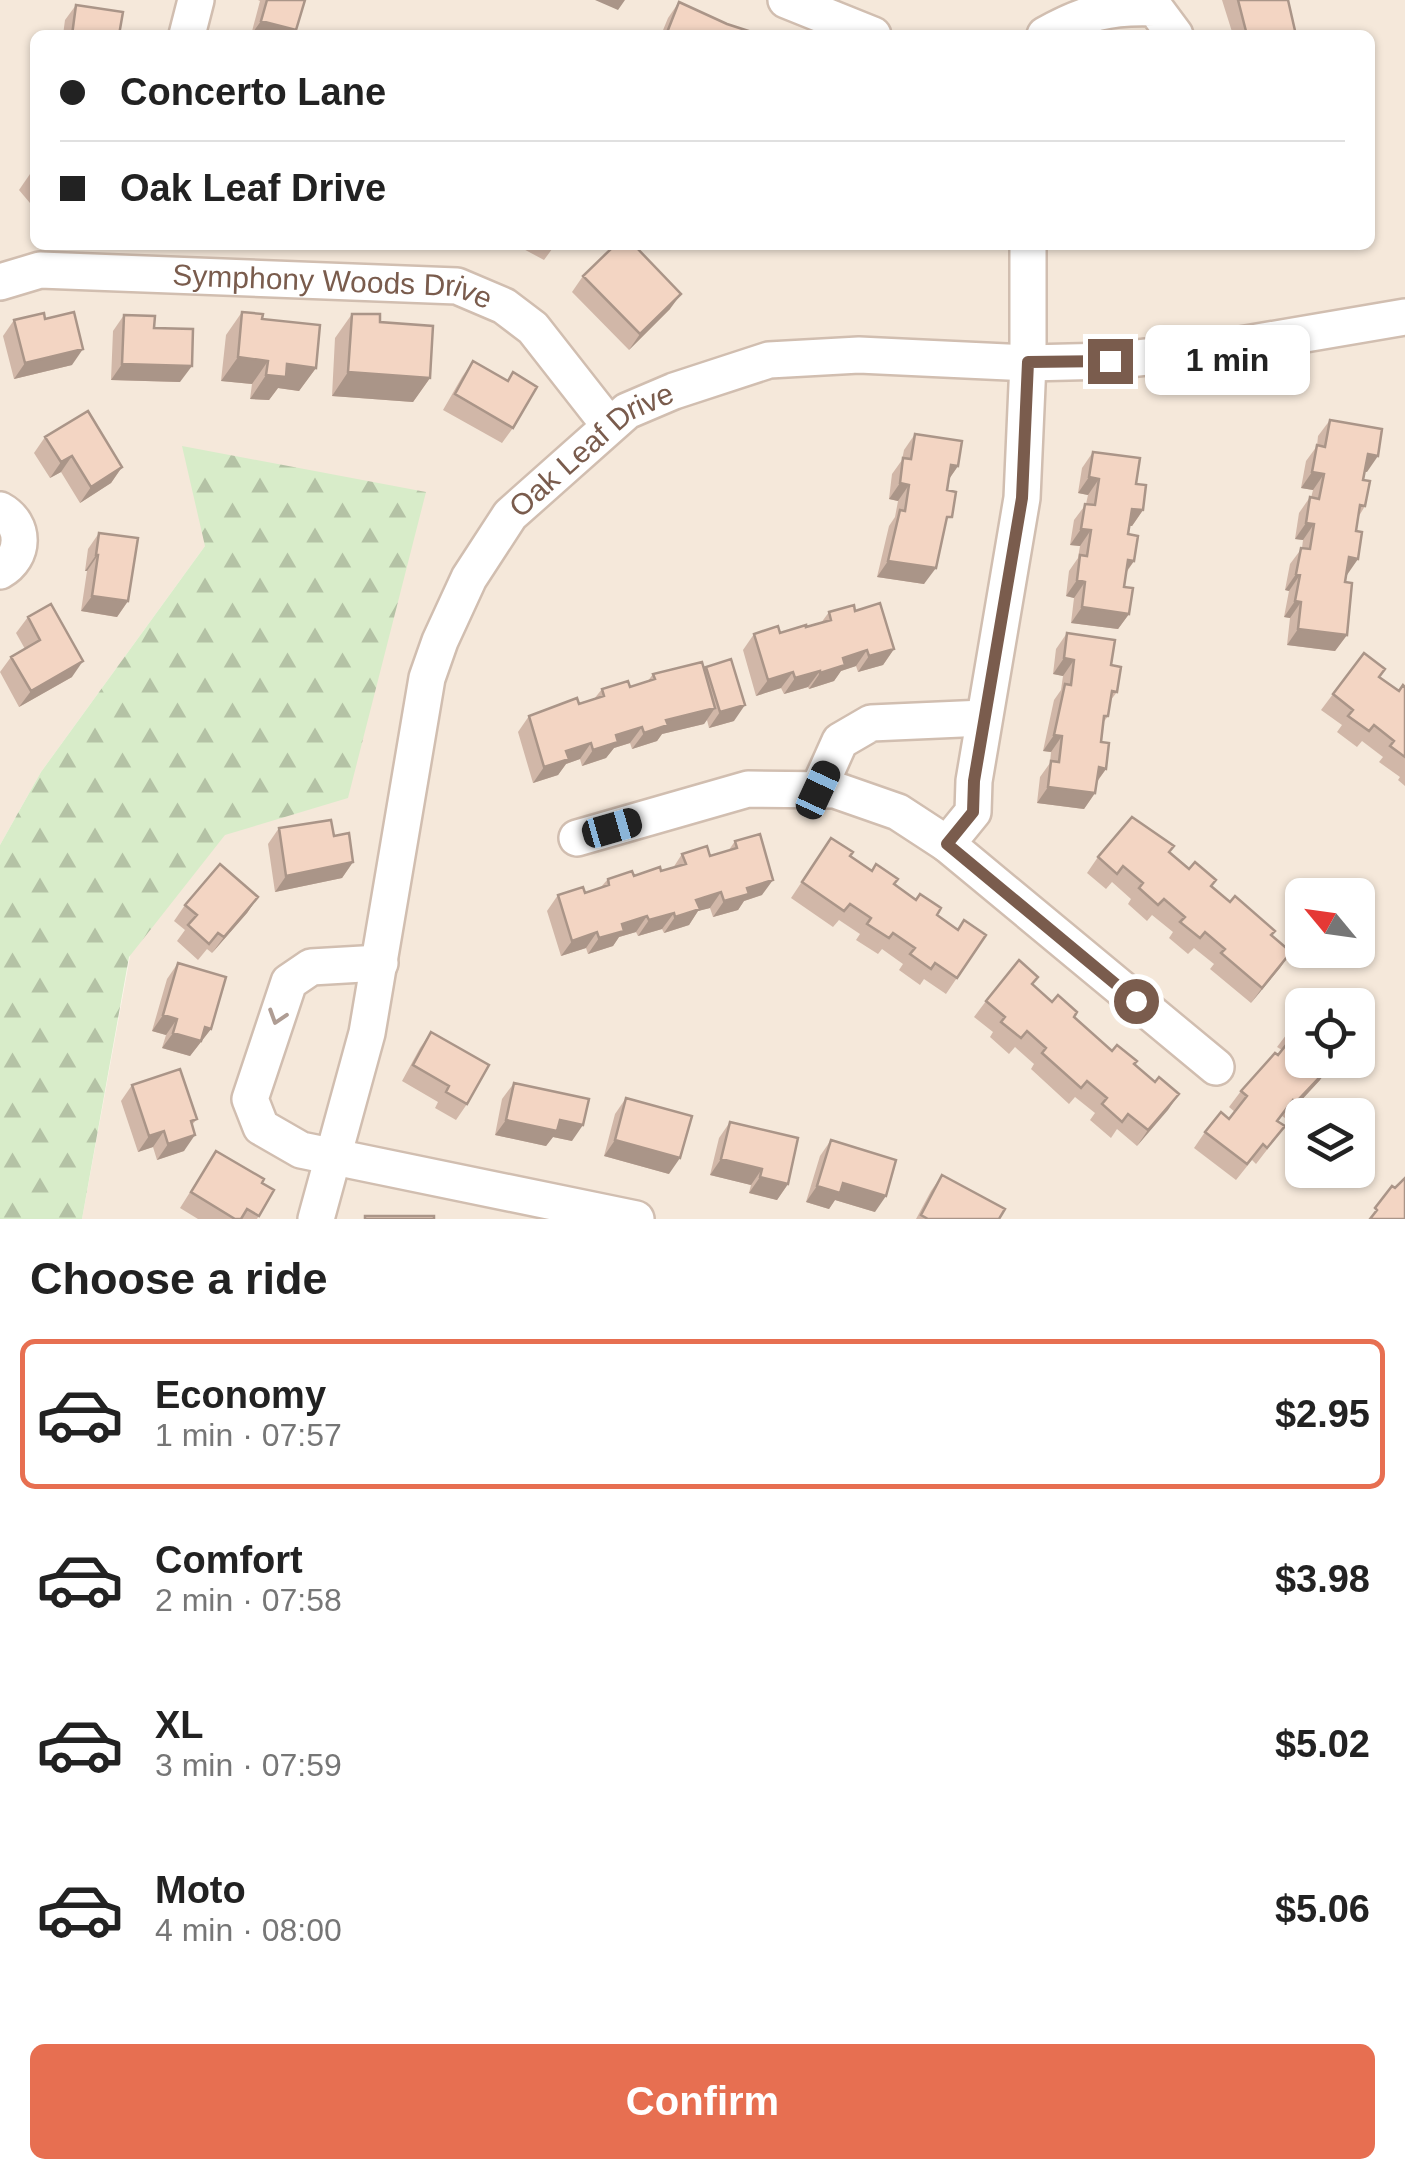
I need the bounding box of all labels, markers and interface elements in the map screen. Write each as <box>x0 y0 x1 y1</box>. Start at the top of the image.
text: Concerto Lane <box>120 71 386 113</box>
text: Oak Leaf Drive <box>120 167 386 209</box>
street label: Symphony Woods Drive <box>172 258 497 315</box>
callout: 1 min <box>1145 326 1310 396</box>
route end <box>1088 339 1133 384</box>
text: 1 min <box>1186 342 1269 378</box>
street label: Oak Leaf Drive <box>503 376 678 523</box>
car <box>792 756 844 824</box>
car <box>579 805 645 851</box>
north arrow <box>1285 878 1375 968</box>
map controls <box>1285 878 1375 1188</box>
route start <box>1114 979 1159 1024</box>
button: locate <box>1285 988 1375 1078</box>
one-way arrow <box>269 1008 289 1025</box>
button: layers <box>1285 1098 1375 1188</box>
text: Choose a ride <box>30 1253 328 1304</box>
icon: car <box>35 1369 125 1459</box>
text: Economy <box>155 1374 326 1416</box>
text: $2.95 <box>1275 1393 1370 1435</box>
text: 1 min · 07:57 <box>155 1417 342 1453</box>
icon: car <box>35 1534 125 1624</box>
text: Comfort <box>155 1539 303 1581</box>
text: $3.98 <box>1275 1558 1370 1600</box>
text: 2 min · 07:58 <box>155 1582 342 1618</box>
icon: car <box>35 1699 125 1789</box>
text: XL <box>155 1704 204 1746</box>
text: $5.02 <box>1275 1723 1370 1765</box>
text: 3 min · 07:59 <box>155 1747 342 1783</box>
icon: car <box>35 1864 125 1954</box>
text: Moto <box>155 1869 246 1911</box>
text: $5.06 <box>1275 1888 1370 1930</box>
text: 4 min · 08:00 <box>155 1912 342 1948</box>
button: Confirm <box>30 2044 1375 2159</box>

